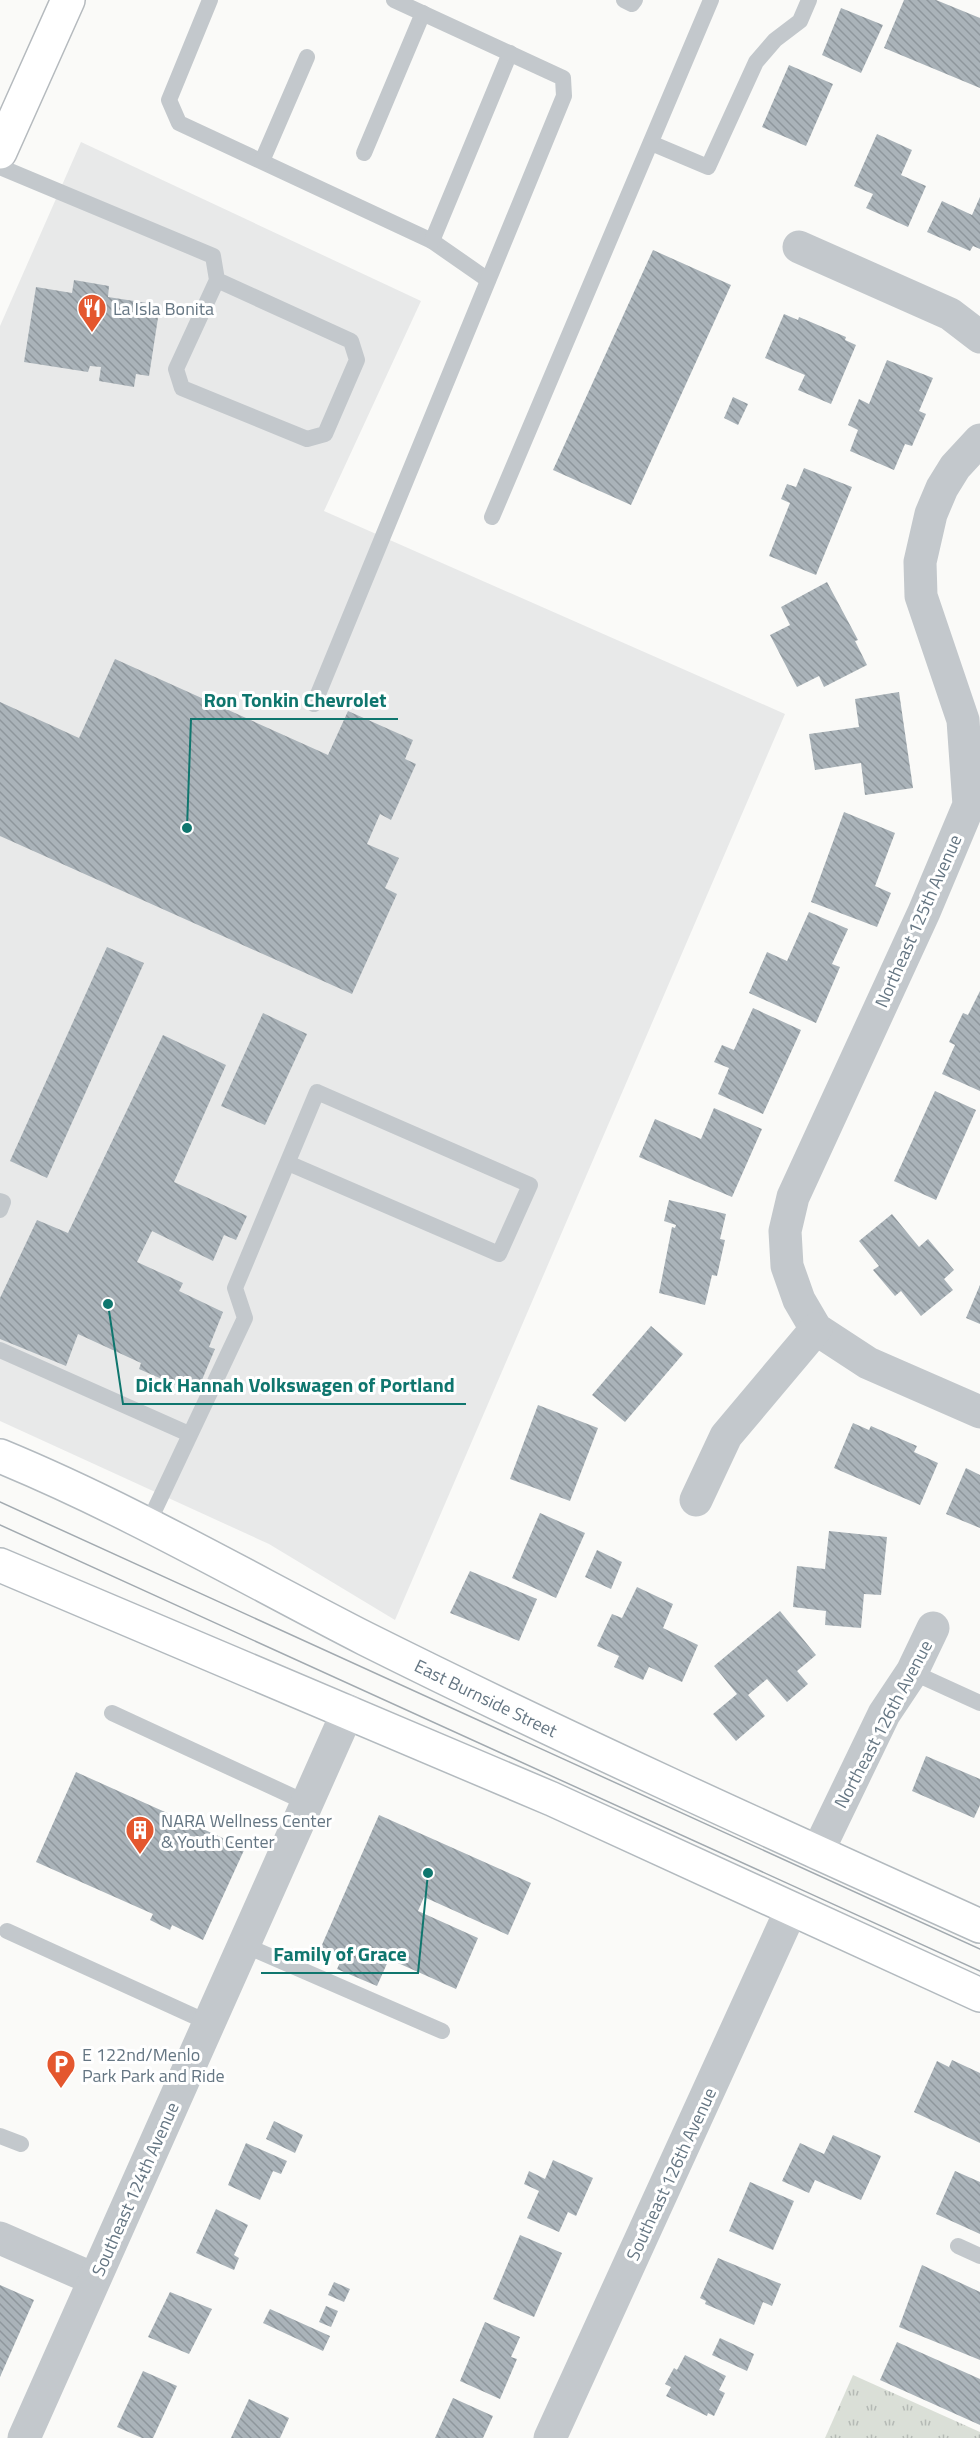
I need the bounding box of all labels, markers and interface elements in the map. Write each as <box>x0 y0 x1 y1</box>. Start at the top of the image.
restaurant icon: La Isla Bonita <box>76 292 108 334</box>
place label: La Isla Bonita <box>113 295 214 322</box>
callout: Ron Tonkin Chevrolet <box>191 681 398 719</box>
text: Ron Tonkin Chevrolet <box>203 684 387 715</box>
street label: Northeast 125th Avenue <box>868 830 968 1012</box>
callout: Dick Hannah Volkswagen of Portland <box>123 1366 466 1404</box>
text: Dick Hannah Volkswagen of Portland <box>135 1369 455 1400</box>
street label: Northeast 126th Avenue <box>827 1635 939 1813</box>
street label: East Burnside Street <box>410 1652 563 1744</box>
place label: NARA Wellness Center & Youth Center <box>161 1807 332 1855</box>
building icon: NARA Wellness Center & Youth Center <box>124 1814 156 1856</box>
callout: Family of Grace <box>261 1935 418 1973</box>
text: Family of Grace <box>273 1938 407 1969</box>
place label: E 122nd/Menlo Park Park and Ride <box>82 2041 225 2089</box>
parking icon: E 122nd/Menlo Park Park and Ride <box>45 2048 77 2090</box>
street label: Southeast 126th Avenue <box>619 2083 723 2265</box>
street label: Southeast 124th Avenue <box>84 2098 186 2280</box>

